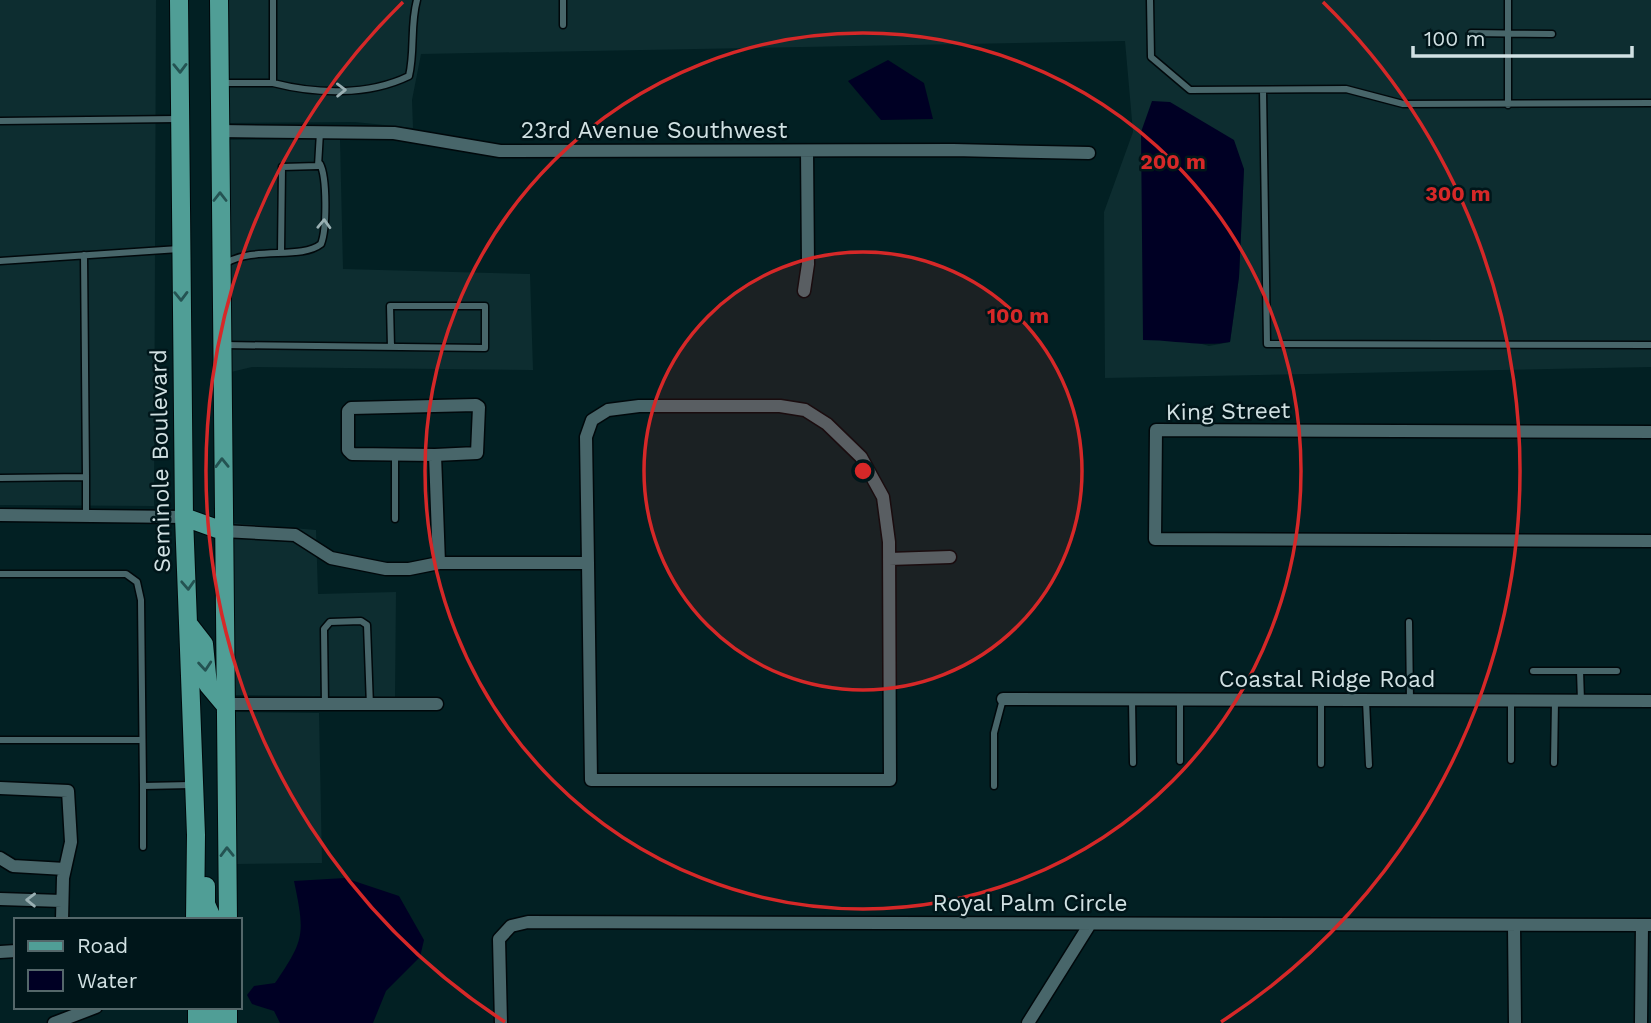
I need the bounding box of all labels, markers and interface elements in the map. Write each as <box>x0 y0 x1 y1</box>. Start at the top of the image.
scale bar <box>1413 14 1632 58</box>
text: 100 m <box>1424 26 1486 51</box>
one-way arrow <box>172 63 188 74</box>
one-way arrow <box>335 82 346 97</box>
street label: 23rd Avenue Southwest <box>521 117 788 144</box>
text: 200 m <box>1140 149 1206 174</box>
text: 300 m <box>1425 181 1491 206</box>
one-way arrow <box>213 191 228 202</box>
one-way arrow <box>316 218 331 229</box>
one-way arrow <box>173 291 189 301</box>
text: 100 m <box>987 303 1049 328</box>
street label: Seminole Boulevard <box>145 349 176 573</box>
street label: King Street <box>1165 397 1291 426</box>
one-way arrow <box>214 457 230 467</box>
centre of rings <box>851 459 875 483</box>
one-way arrow <box>180 580 195 591</box>
one-way arrow <box>197 661 212 672</box>
street label: Coastal Ridge Road <box>1219 666 1435 693</box>
one-way arrow <box>219 846 235 856</box>
street label: Royal Palm Circle <box>933 890 1127 917</box>
one-way arrow <box>25 892 36 908</box>
legend <box>14 918 242 1009</box>
text: Road <box>77 933 128 958</box>
text: Water <box>77 968 138 993</box>

